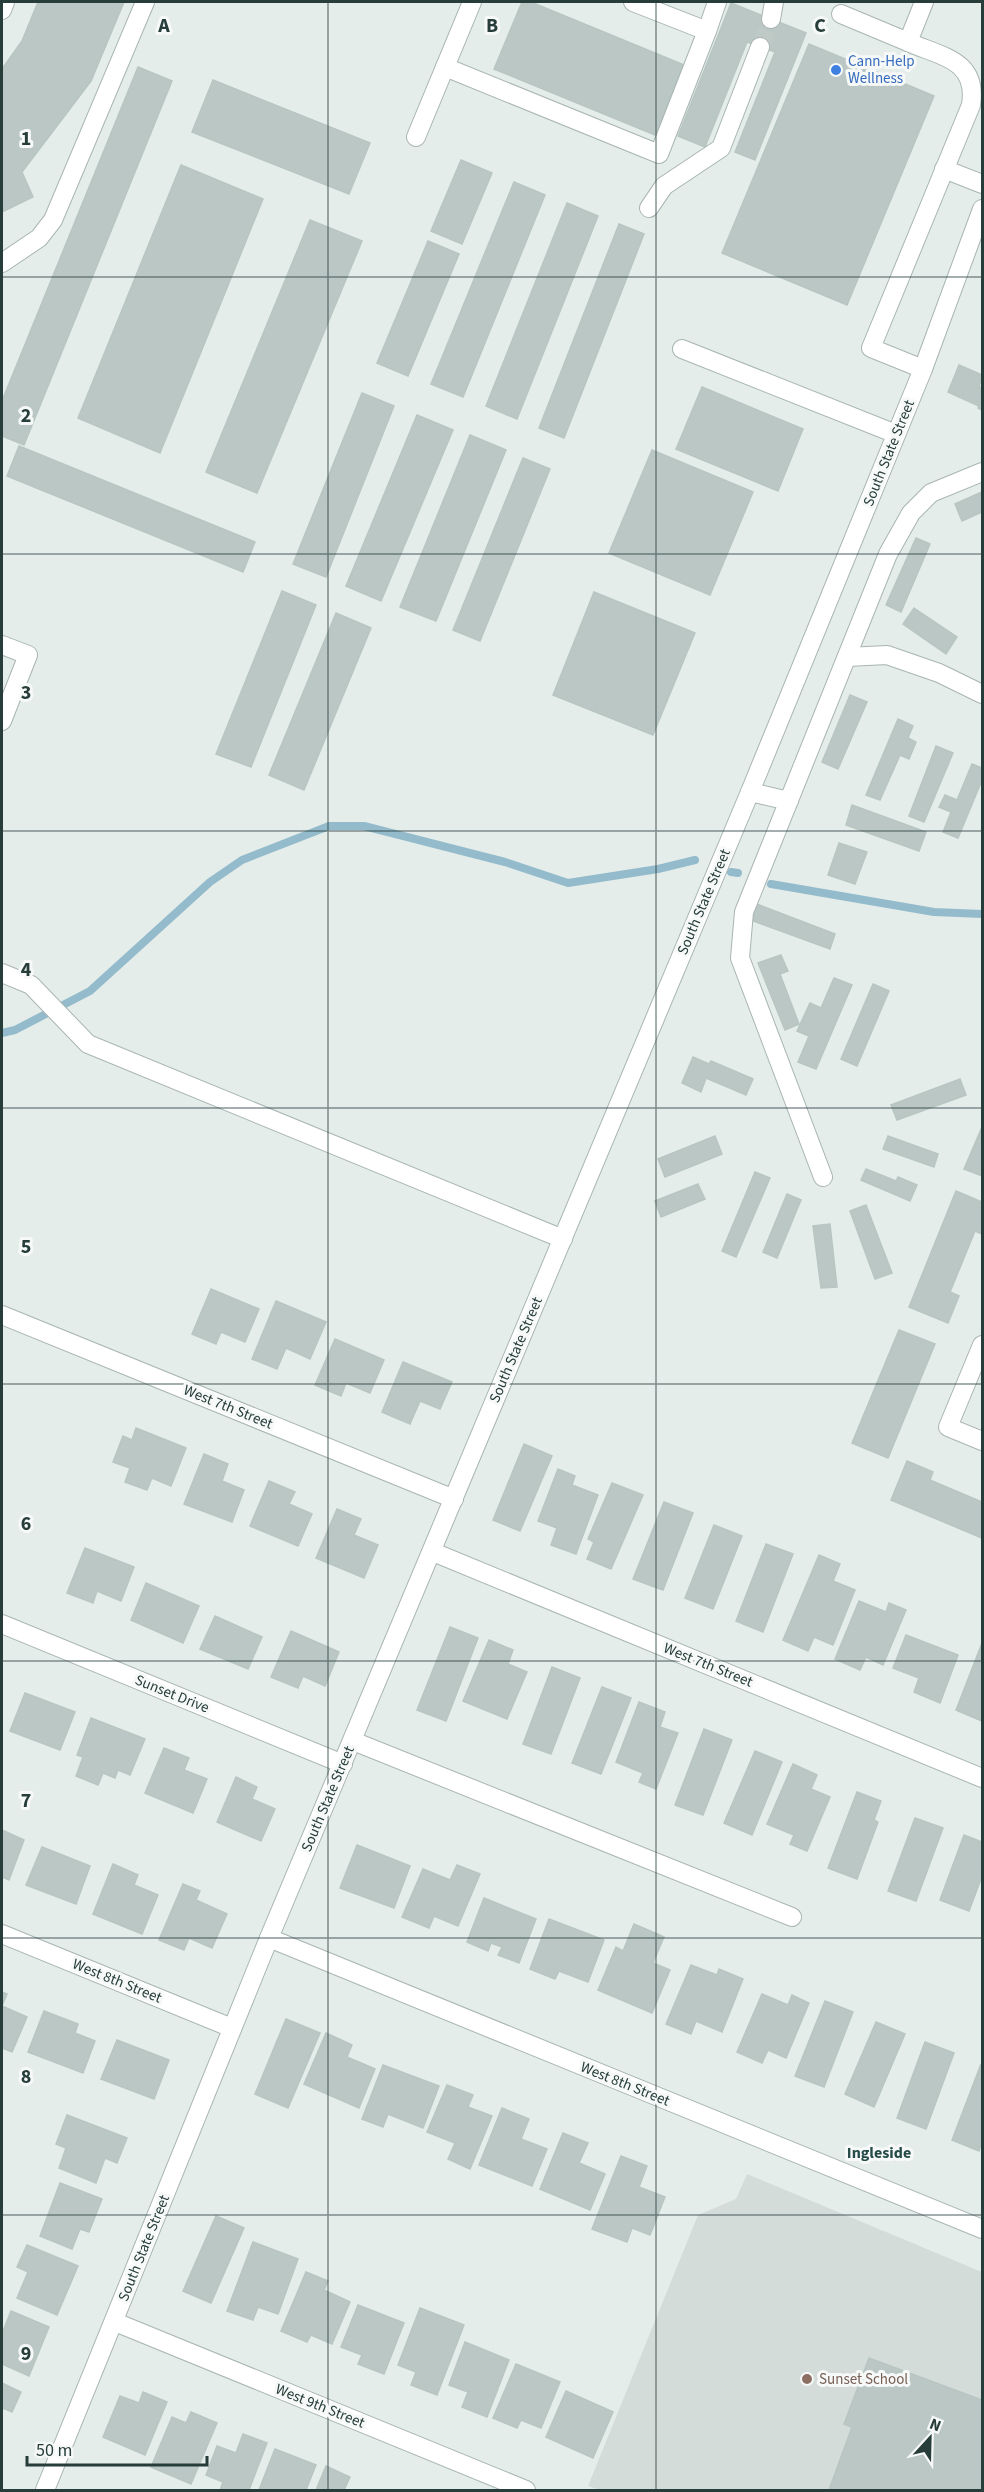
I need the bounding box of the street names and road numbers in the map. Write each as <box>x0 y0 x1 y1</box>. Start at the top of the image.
street label: South State Street <box>858 397 920 509</box>
street label: South State Street <box>672 846 736 958</box>
street label: South State Street <box>484 1294 548 1406</box>
street label: West 7th Street <box>180 1380 276 1434</box>
street label: West 7th Street <box>660 1638 756 1692</box>
street label: Sunset Drive <box>132 1670 212 1718</box>
street label: South State Street <box>296 1743 360 1855</box>
street label: West 8th Street <box>69 1954 165 2008</box>
street label: West 8th Street <box>577 2057 673 2111</box>
street label: South State Street <box>113 2192 175 2304</box>
street label: West 9th Street <box>272 2379 368 2433</box>

